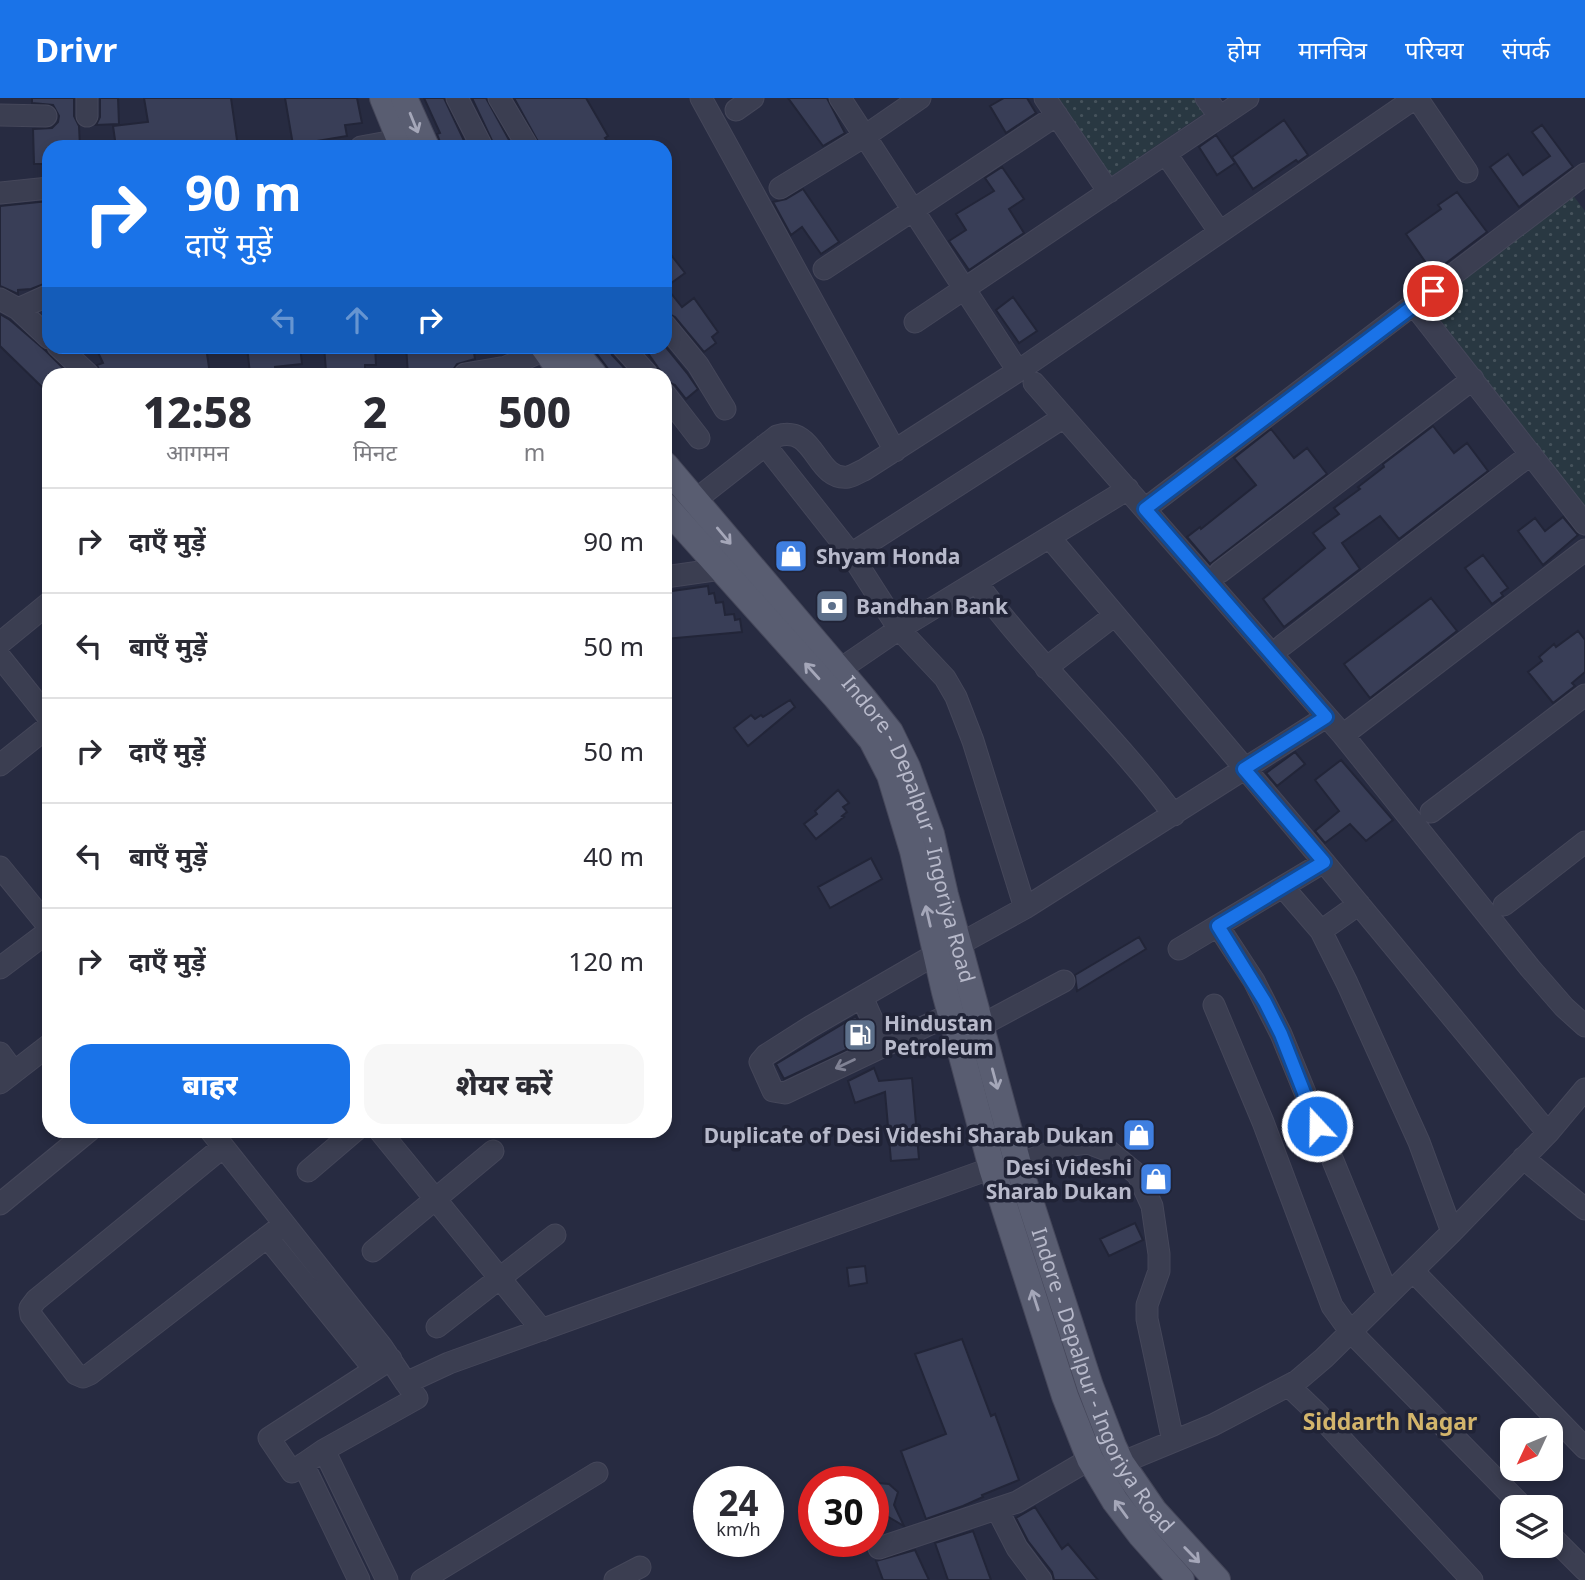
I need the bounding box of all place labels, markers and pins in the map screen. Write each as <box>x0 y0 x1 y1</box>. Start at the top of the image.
pin <box>1403 261 1463 321</box>
shop icon: Shyam Honda <box>772 537 810 575</box>
place label: Shyam Honda <box>816 542 960 570</box>
bank icon: Bandhan Bank <box>813 587 851 625</box>
place label: Bandhan Bank <box>856 592 1009 620</box>
place label: Hindustan Petroleum <box>884 1009 994 1061</box>
fuel station icon: Hindustan Petroleum <box>841 1016 879 1054</box>
shop icon: Duplicate of Desi Videshi Sharab Dukan <box>1120 1116 1158 1154</box>
place label: Duplicate of Desi Videshi Sharab Dukan <box>704 1121 1114 1149</box>
place label: Desi Videshi Sharab Dukan <box>986 1153 1132 1205</box>
shop icon: Desi Videshi Sharab Dukan <box>1137 1160 1175 1198</box>

